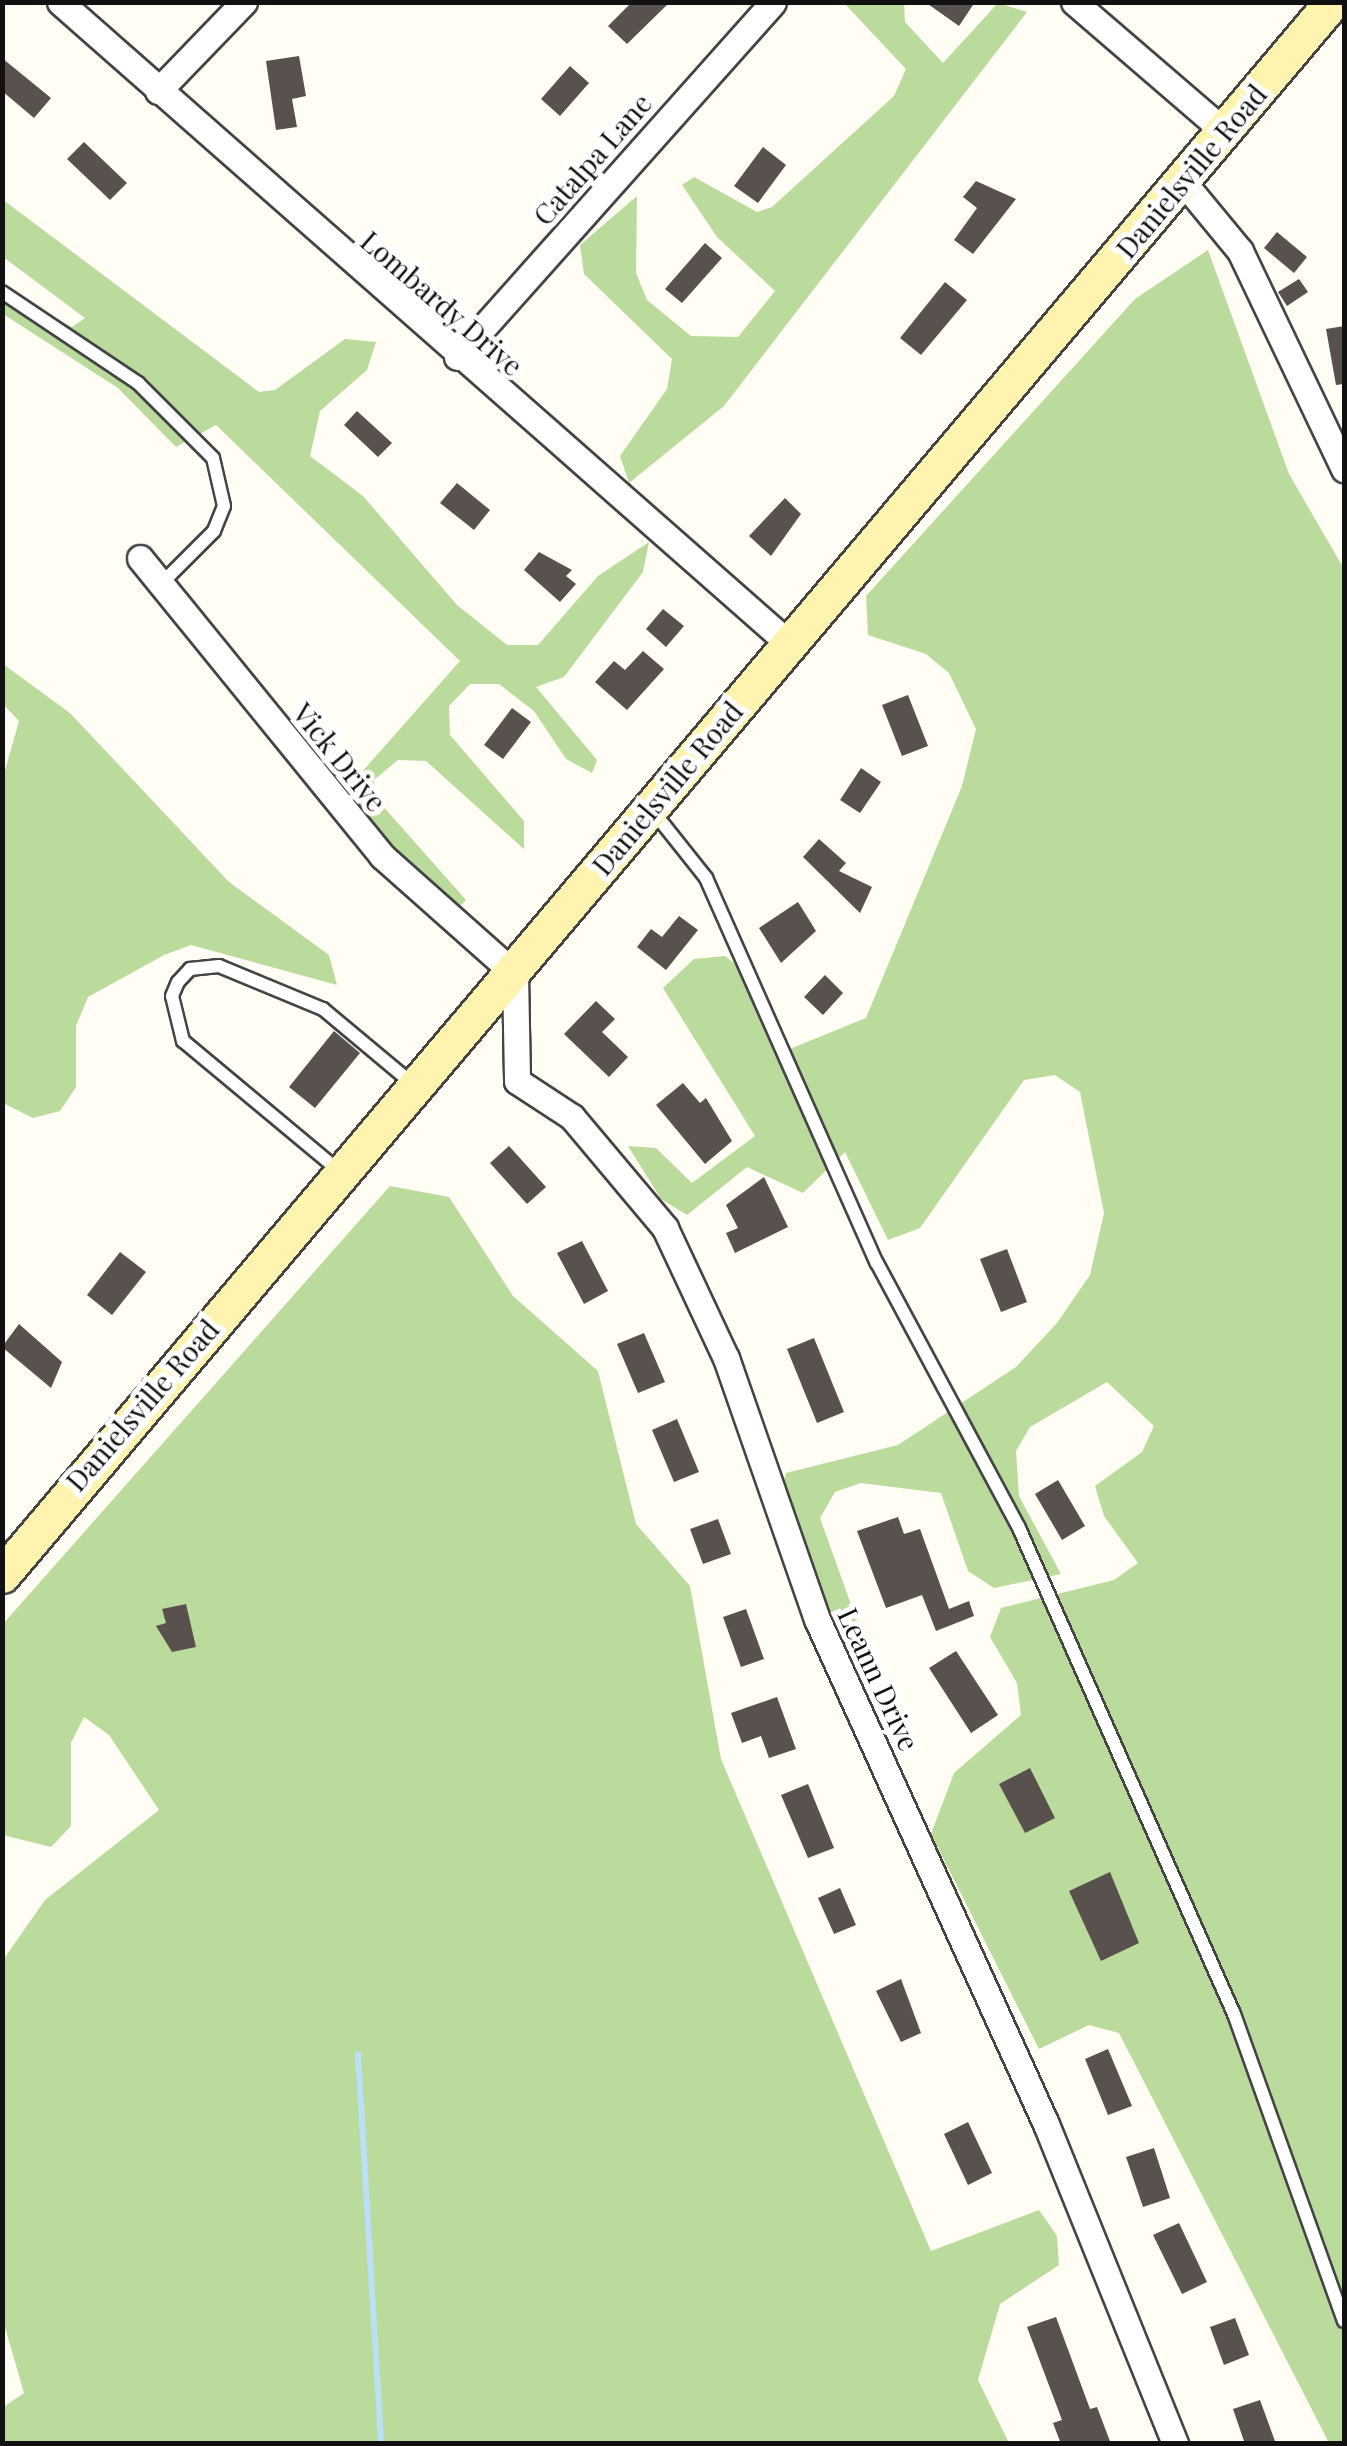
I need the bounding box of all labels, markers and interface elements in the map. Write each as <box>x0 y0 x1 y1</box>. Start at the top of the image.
street label: Danielsville Road <box>1109 77 1273 265</box>
street label: Catalpa Lane <box>526 86 658 232</box>
street label: Lombardy Drive <box>354 223 530 383</box>
street label: Danielsville Road <box>585 694 749 882</box>
street label: Vick Drive <box>286 696 394 818</box>
street label: Danielsville Road <box>58 1312 226 1498</box>
street label: Leann Drive <box>831 1602 927 1756</box>

